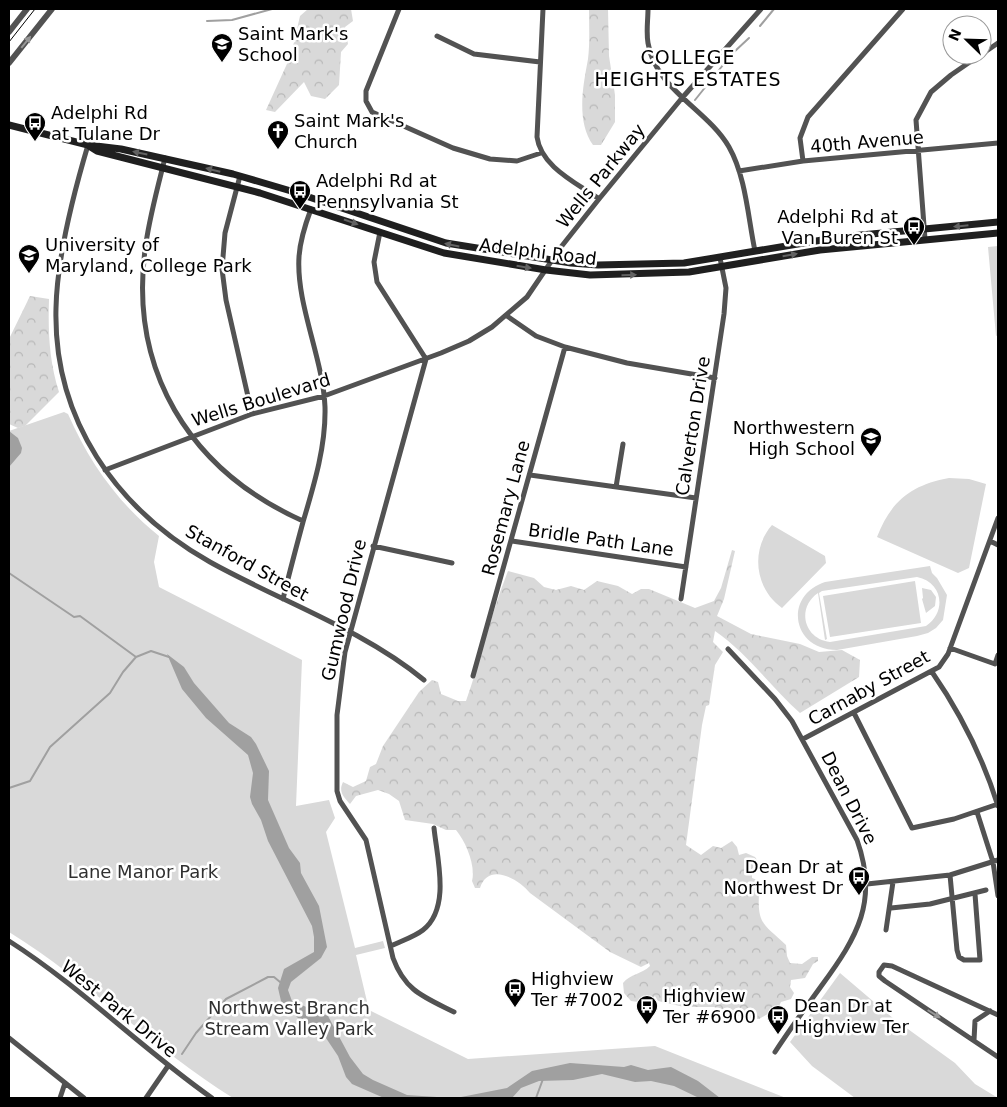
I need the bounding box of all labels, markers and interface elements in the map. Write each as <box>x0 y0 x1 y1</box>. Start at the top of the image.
north arrow <box>942 15 992 65</box>
place label: Saint Mark's School <box>238 23 348 65</box>
text: N <box>945 26 965 43</box>
school or university icon: Saint Mark's School <box>210 32 234 63</box>
one-way arrow <box>20 36 31 49</box>
district label: COLLEGE HEIGHTS ESTATES <box>594 46 782 90</box>
place label: Adelphi Rd at Tulane Dr <box>51 102 161 144</box>
place label: Saint Mark's Church <box>294 110 404 152</box>
bus stop icon: Adelphi Rd at Tulane Dr <box>23 111 47 142</box>
church icon: Saint Mark's Church <box>266 119 290 150</box>
street label: Wells Parkway <box>552 119 649 232</box>
street label: 40th Avenue <box>809 126 925 157</box>
one-way arrow <box>131 148 147 156</box>
one-way arrow <box>205 166 220 174</box>
place label: Adelphi Rd at Pennsylvania St <box>316 170 458 212</box>
bus stop icon: Adelphi Rd at Pennsylvania St <box>288 179 312 210</box>
place label: Adelphi Rd at Van Buren St <box>777 206 898 248</box>
bus stop icon: Adelphi Rd at Van Buren St <box>902 215 926 246</box>
one-way arrow <box>343 219 358 227</box>
one-way arrow <box>953 222 969 230</box>
place label: University of Maryland, College Park <box>45 234 252 276</box>
street label: Adelphi Road <box>478 234 598 269</box>
one-way arrow <box>443 240 459 248</box>
school or university icon: University of Maryland, College Park <box>17 243 41 274</box>
one-way arrow <box>782 251 798 259</box>
one-way arrow <box>517 263 533 271</box>
one-way arrow <box>621 271 637 279</box>
street label: Calverton Drive <box>671 355 714 497</box>
street label: Wells Boulevard <box>189 368 333 431</box>
place label: Northwestern High School <box>733 417 855 459</box>
school or university icon: Northwestern High School <box>859 426 883 457</box>
street label: Rosemary Lane <box>477 438 534 578</box>
street label: Bridle Path Lane <box>527 519 675 560</box>
street label: Stanford Street <box>182 520 312 605</box>
street label: Gumwood Drive <box>317 537 370 683</box>
street label: Carnaby Street <box>804 646 933 730</box>
street label: Dean Drive <box>817 748 882 848</box>
place label: Dean Dr at Northwest Dr <box>723 856 844 898</box>
park label: Lane Manor Park <box>68 861 219 882</box>
bus stop icon: Dean Dr at Northwest Dr <box>847 865 871 896</box>
street label: West Park Drive <box>57 956 181 1062</box>
place label: Highview Ter #7002 <box>530 968 624 1010</box>
bus stop icon: Highview Ter #7002 <box>503 977 527 1008</box>
place label: Highview Ter #6900 <box>662 985 756 1027</box>
bus stop icon: Highview Ter #6900 <box>635 994 659 1025</box>
place label: Dean Dr at Highview Ter <box>794 995 910 1037</box>
park label: Northwest Branch Stream Valley Park <box>204 997 374 1039</box>
bus stop icon: Dean Dr at Highview Ter <box>766 1004 790 1035</box>
one-way arrow <box>927 1009 941 1018</box>

